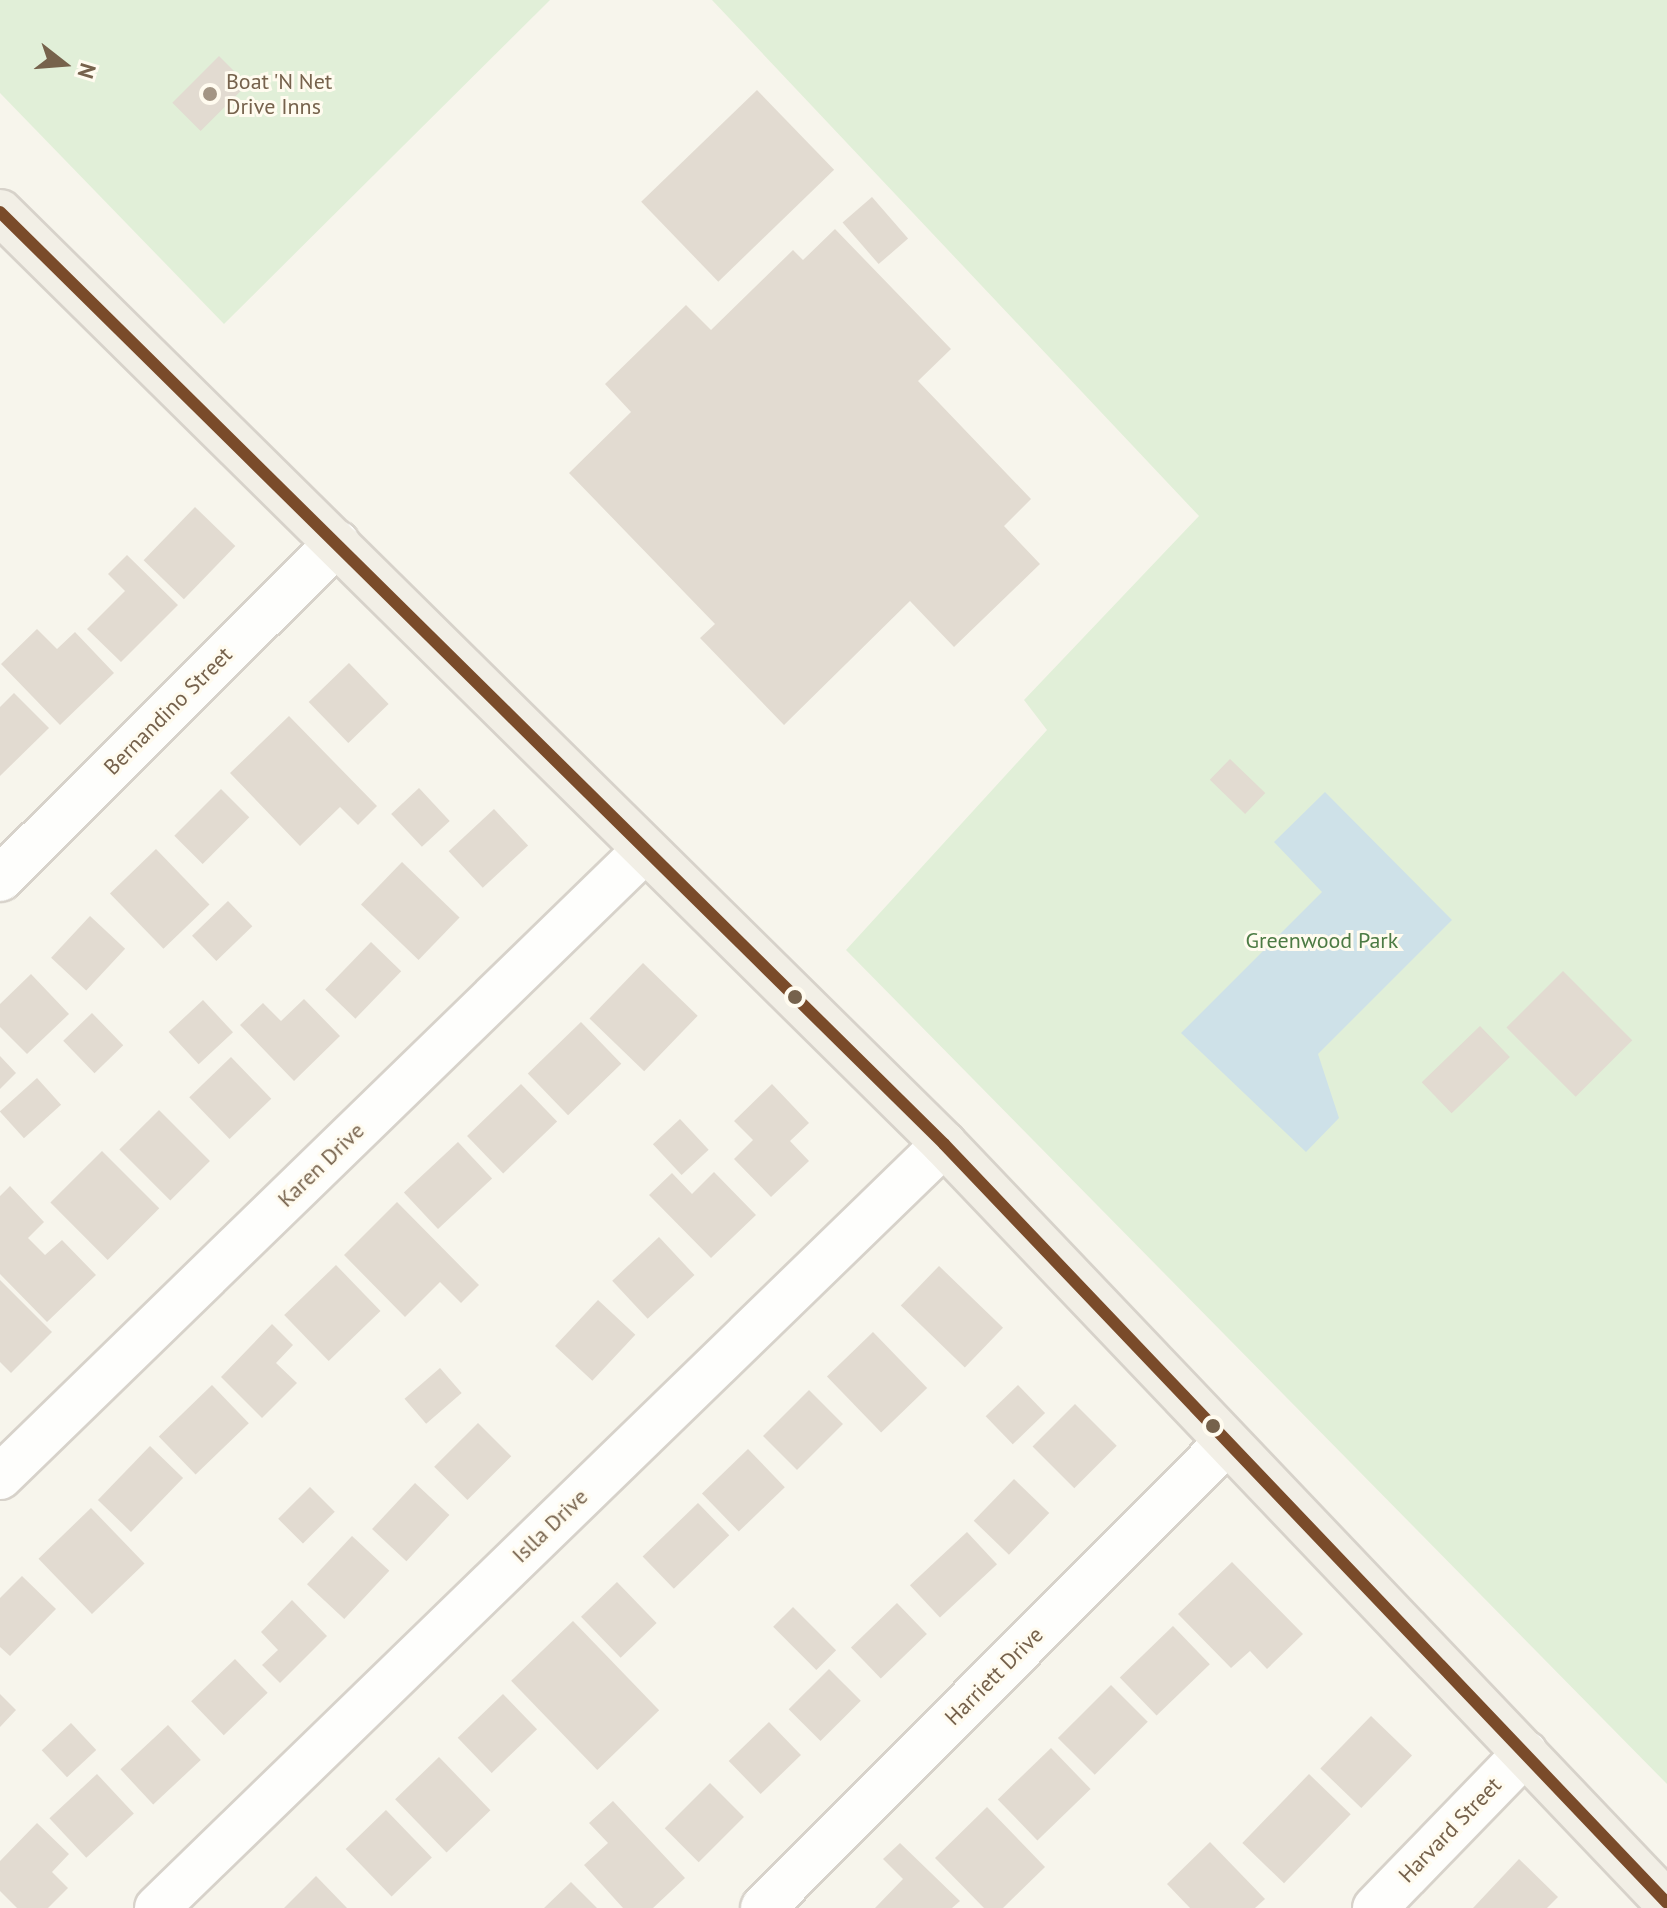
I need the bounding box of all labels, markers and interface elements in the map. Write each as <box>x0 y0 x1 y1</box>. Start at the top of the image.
north arrow <box>24 24 104 104</box>
text: N <box>71 60 102 82</box>
place label: Boat 'N Net Drive Inns <box>226 68 334 120</box>
marker: Boat 'N Net Drive Inns <box>201 85 219 103</box>
street label: Bernandino Street <box>99 642 237 780</box>
park label: Greenwood Park <box>1246 928 1398 954</box>
unlabelled marker <box>787 989 803 1005</box>
street label: Karen Drive <box>272 1117 370 1213</box>
unlabelled marker <box>1205 1418 1221 1434</box>
street label: Islla Drive <box>507 1484 593 1568</box>
street label: Harriett Drive <box>939 1621 1049 1731</box>
street label: Harvard Street <box>1393 1772 1507 1888</box>

